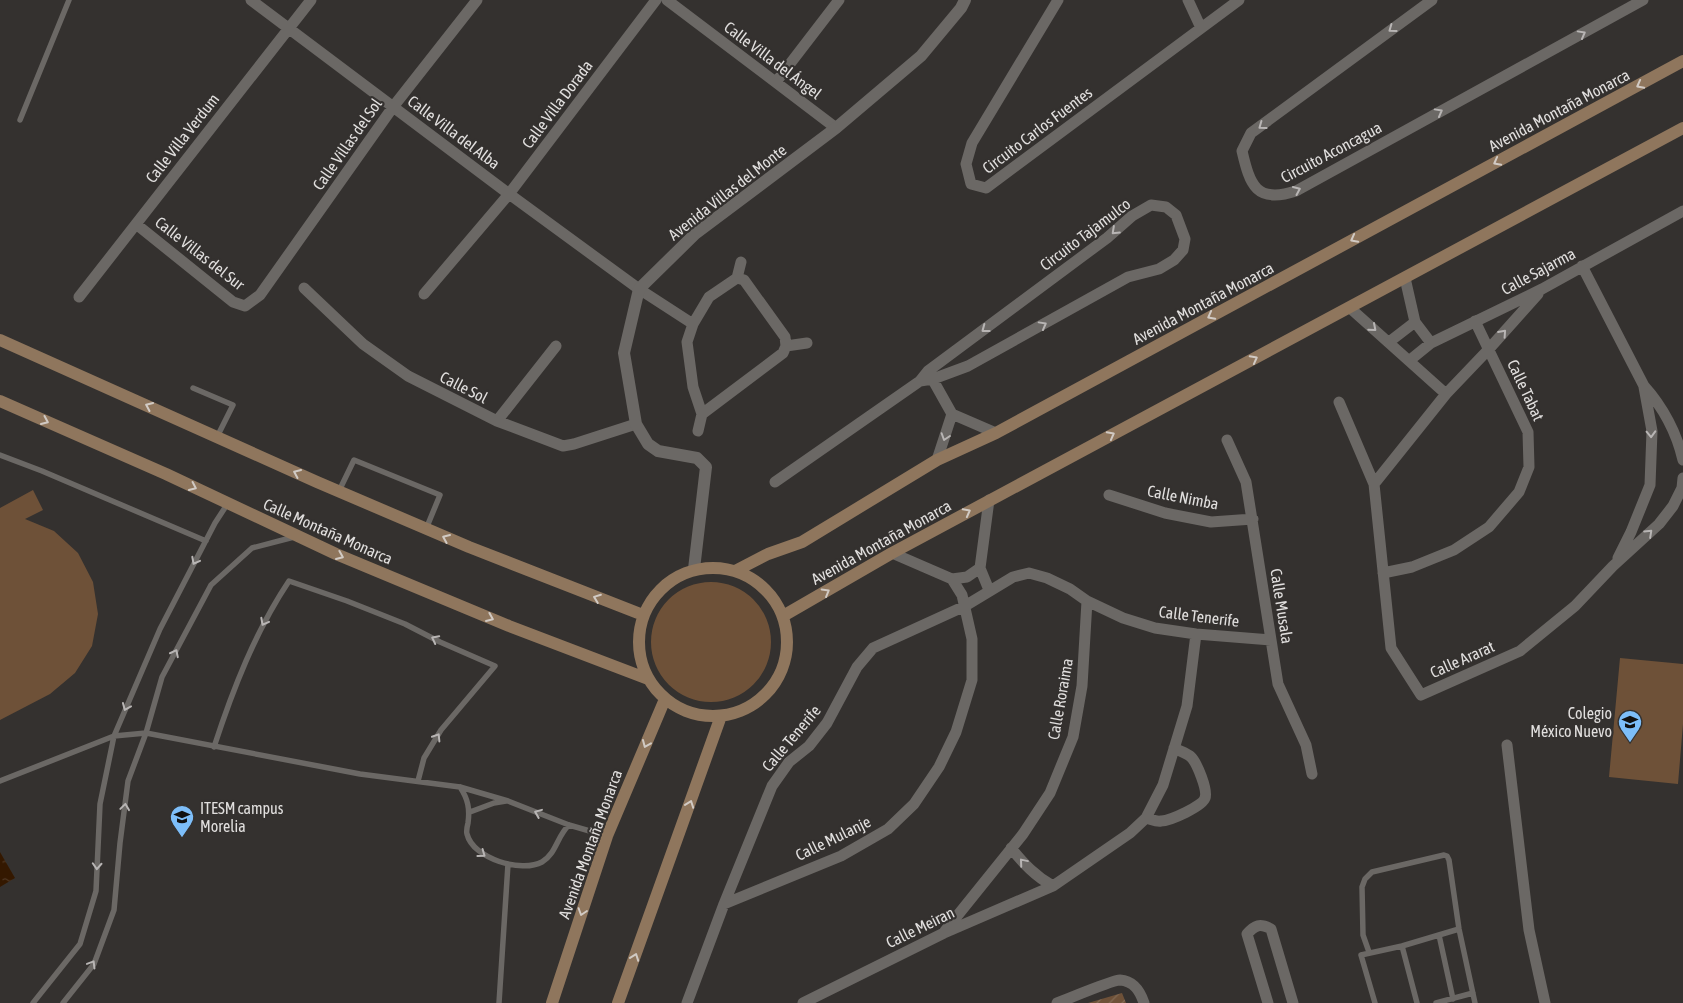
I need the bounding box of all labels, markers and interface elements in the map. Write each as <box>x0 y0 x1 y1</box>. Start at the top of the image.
street label: Calle Villa del Ángel <box>720 18 826 104</box>
one-way arrow <box>1388 23 1398 32</box>
one-way arrow <box>1576 30 1585 40</box>
street label: Calle Villa Dorada <box>518 56 596 152</box>
street label: Avenida Montaña Monarca <box>1485 65 1633 155</box>
one-way arrow <box>1636 78 1645 88</box>
street label: Circuito Carlos Fuentes <box>979 83 1096 177</box>
street label: Calle Villa Verdum <box>142 90 222 186</box>
street label: Calle Villa del Alba <box>404 92 504 172</box>
street label: Calle Villas del Sol <box>309 94 386 193</box>
one-way arrow <box>1434 108 1443 118</box>
street label: Circuito Aconcagua <box>1278 118 1385 187</box>
one-way arrow <box>1259 120 1268 128</box>
street label: Avenida Villas del Monte <box>665 140 789 244</box>
one-way arrow <box>1493 156 1502 166</box>
one-way arrow <box>1292 186 1301 196</box>
street label: Circuito Tajamulco <box>1036 194 1134 275</box>
street label: Calle Villas del Sur <box>152 213 248 294</box>
one-way arrow <box>1112 225 1121 234</box>
one-way arrow <box>1351 233 1360 243</box>
street label: Calle Sajarma <box>1498 244 1579 299</box>
street label: Avenida Montaña Monarca <box>1129 258 1277 348</box>
one-way arrow <box>1208 310 1217 320</box>
one-way arrow <box>1038 321 1047 331</box>
one-way arrow <box>1367 322 1376 331</box>
one-way arrow <box>981 323 991 332</box>
one-way arrow <box>1498 329 1507 338</box>
one-way arrow <box>1249 355 1258 365</box>
street label: Calle Tabat <box>1504 357 1548 424</box>
street label: Calle Sol <box>437 367 491 407</box>
one-way arrow <box>145 402 154 412</box>
one-way arrow <box>40 414 49 425</box>
one-way arrow <box>1646 431 1656 439</box>
one-way arrow <box>1105 432 1114 442</box>
one-way arrow <box>940 433 950 441</box>
one-way arrow <box>293 469 302 479</box>
one-way arrow <box>188 480 197 491</box>
street label: Calle Nimba <box>1146 481 1220 513</box>
street label: Calle Montaña Monarca <box>261 494 395 568</box>
street label: Avenida Montaña Monarca <box>808 496 954 588</box>
one-way arrow <box>962 508 971 518</box>
one-way arrow <box>1643 530 1652 539</box>
one-way arrow <box>442 533 451 544</box>
one-way arrow <box>335 549 344 560</box>
one-way arrow <box>191 556 201 565</box>
street label: Calle Musala <box>1267 567 1297 645</box>
one-way arrow <box>820 588 829 598</box>
one-way arrow <box>593 593 602 604</box>
street label: Calle Tenerife <box>1158 602 1240 630</box>
one-way arrow <box>485 612 494 622</box>
one-way arrow <box>260 617 270 626</box>
one-way arrow <box>431 635 440 645</box>
street label: Calle Ararat <box>1427 637 1497 681</box>
one-way arrow <box>169 649 179 658</box>
street label: Calle Roraima <box>1044 657 1076 741</box>
street label: Calle Tenerife <box>758 701 824 775</box>
one-way arrow <box>121 703 131 711</box>
place label: Colegio México Nuevo <box>1530 704 1612 740</box>
school or university icon: Colegio México Nuevo <box>1617 709 1643 743</box>
one-way arrow <box>430 734 440 743</box>
one-way arrow <box>642 739 652 748</box>
street label: Avenida Montaña Monarca <box>555 767 625 921</box>
place label: ITESM campus Morelia <box>200 799 284 835</box>
one-way arrow <box>684 800 694 809</box>
one-way arrow <box>119 803 130 811</box>
school or university icon: ITESM campus Morelia <box>169 804 195 838</box>
one-way arrow <box>535 809 543 819</box>
street label: Calle Mulanje <box>793 812 874 865</box>
one-way arrow <box>476 848 486 857</box>
one-way arrow <box>1020 859 1029 868</box>
one-way arrow <box>92 862 103 870</box>
street label: Calle Meiran <box>883 903 957 951</box>
one-way arrow <box>578 907 588 916</box>
one-way arrow <box>629 953 639 962</box>
one-way arrow <box>86 961 96 970</box>

